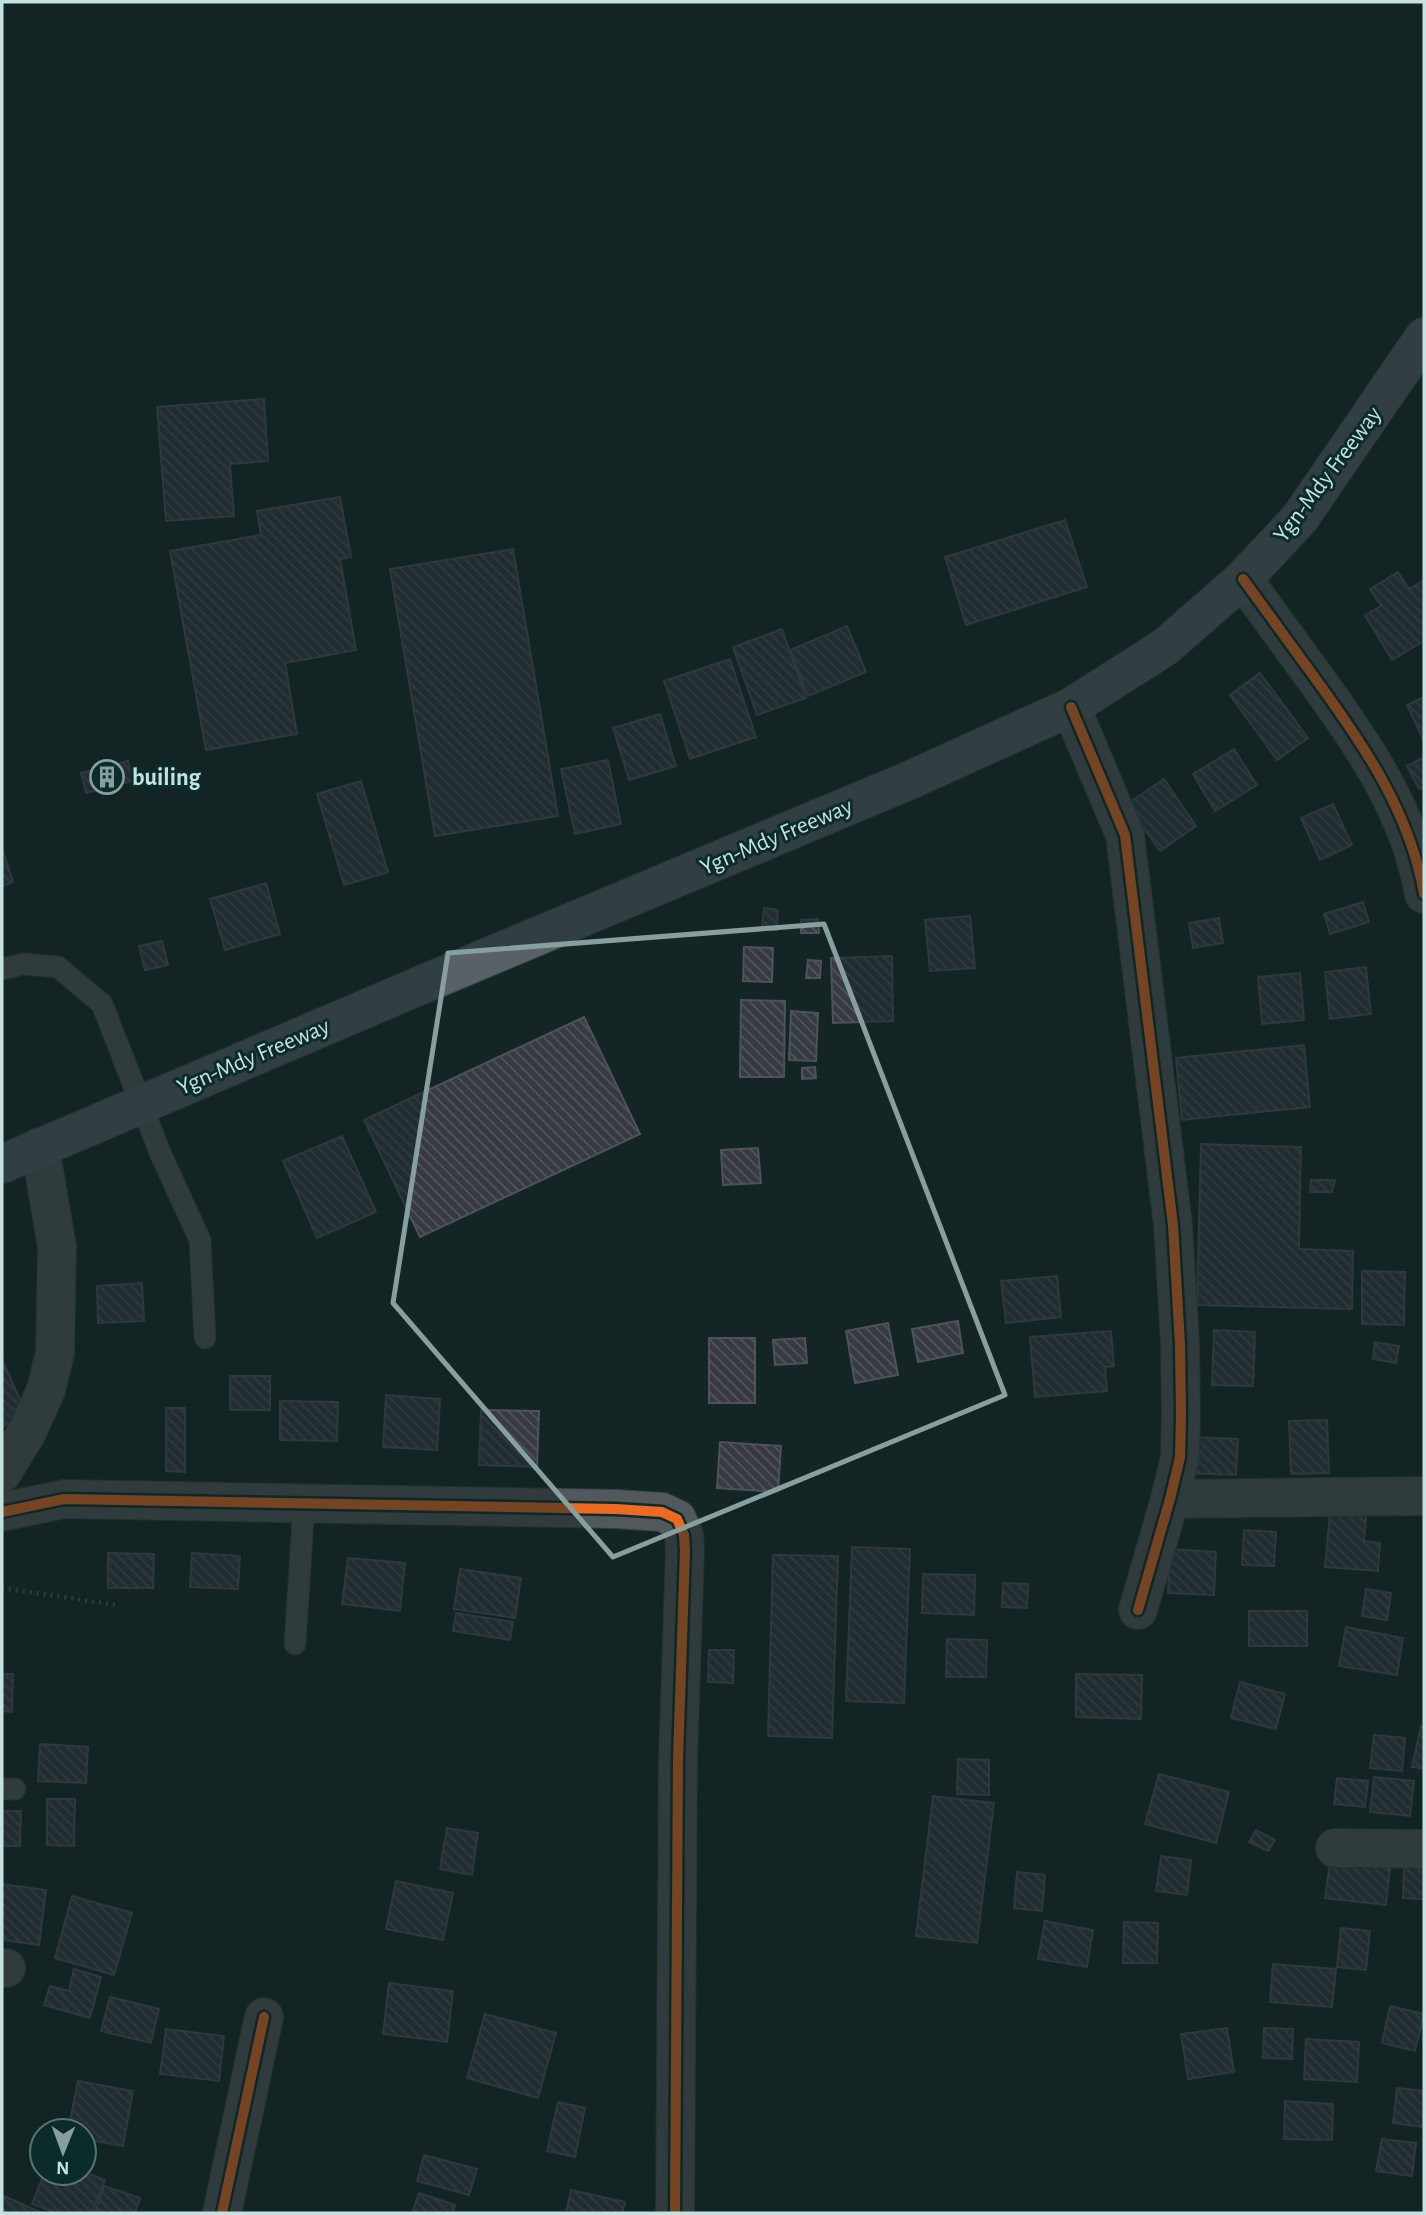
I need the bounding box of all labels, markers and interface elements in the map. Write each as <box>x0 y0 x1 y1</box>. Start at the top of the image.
street label: Ygn-Mdy Freeway <box>1269 402 1386 547</box>
building icon: builing <box>88 758 126 796</box>
place label: builing <box>132 766 202 790</box>
street label: Ygn-Mdy Freeway <box>697 794 856 880</box>
street label: Ygn-Mdy Freeway <box>174 1014 333 1100</box>
north arrow <box>28 2117 98 2187</box>
text: N <box>56 2158 70 2177</box>

